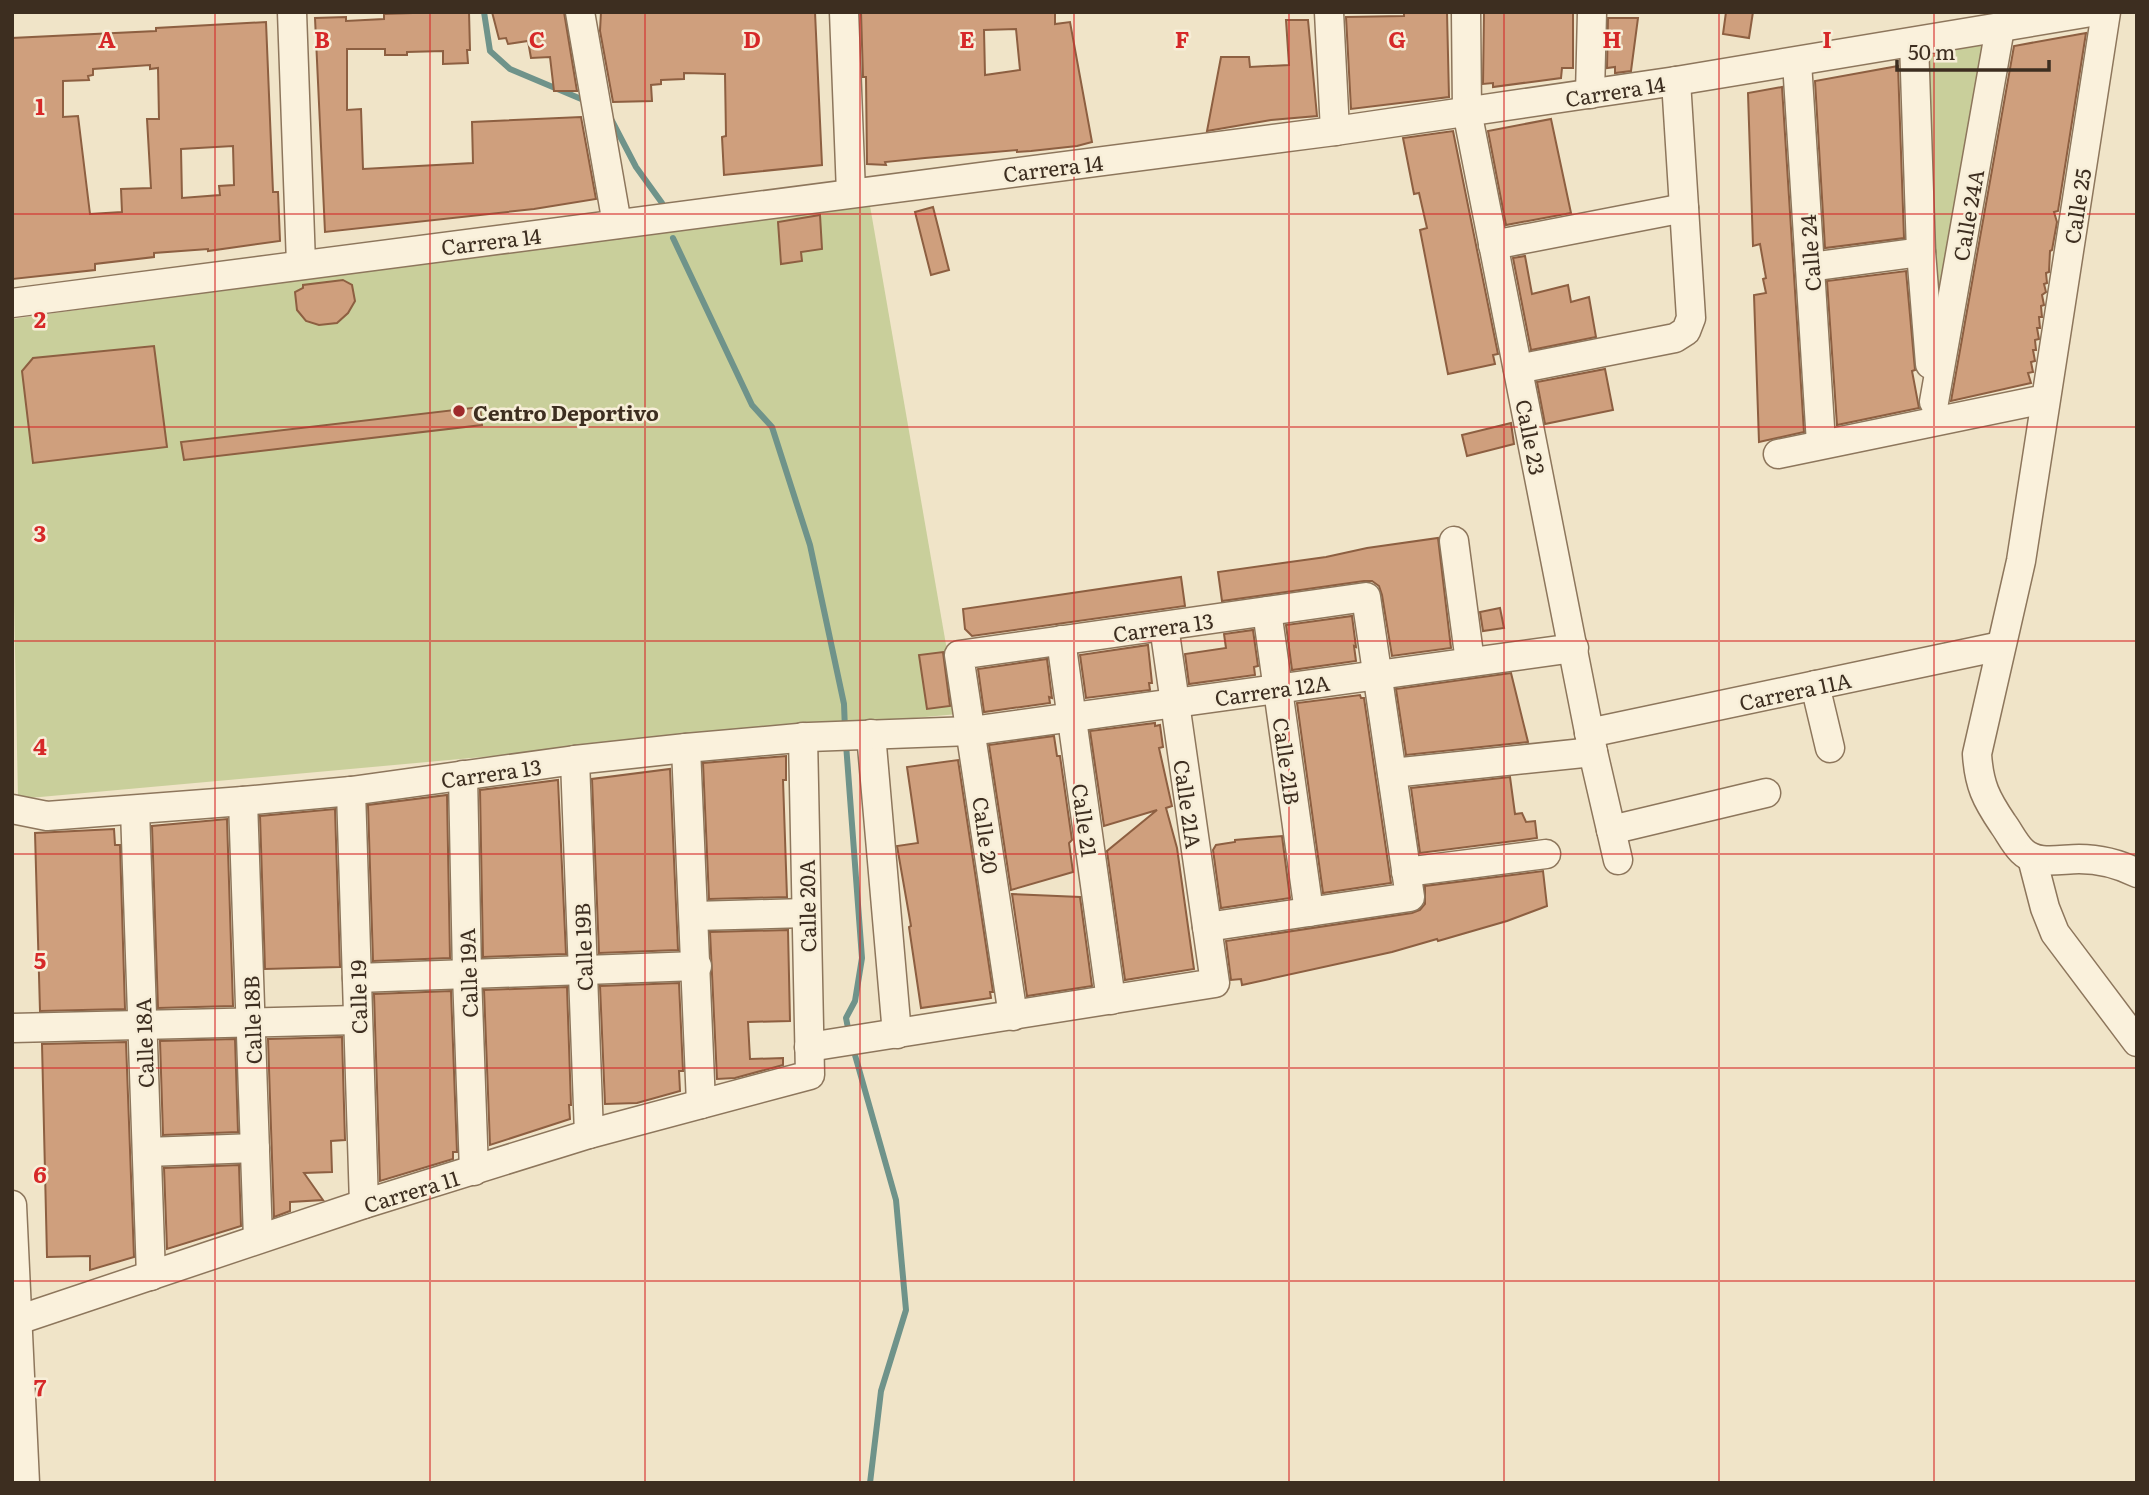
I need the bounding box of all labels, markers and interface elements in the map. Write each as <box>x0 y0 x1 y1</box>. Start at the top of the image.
text: A <box>98 21 116 55</box>
text: B <box>314 21 330 55</box>
text: C <box>529 21 545 55</box>
text: D <box>743 21 761 55</box>
text: E <box>959 21 975 55</box>
text: F <box>1175 21 1190 55</box>
text: G <box>1388 21 1406 55</box>
text: H <box>1602 21 1622 55</box>
text: I <box>1822 21 1832 55</box>
scale bar <box>1897 28 2049 72</box>
text: 50 m <box>1908 35 1955 66</box>
street label: Carrera 14 <box>1563 67 1668 113</box>
text: 1 <box>35 88 45 122</box>
street label: Carrera 14 <box>1001 145 1105 189</box>
street label: Calle 24A <box>1944 166 1990 263</box>
street label: Calle 25 <box>2055 166 2097 246</box>
street label: Calle 24 <box>1791 213 1827 292</box>
street label: Carrera 14 <box>439 218 543 262</box>
text: 2 <box>34 301 46 335</box>
place label: Centro Deportivo <box>473 396 659 427</box>
street label: Calle 23 <box>1509 396 1555 478</box>
marker: Centro Deportivo <box>451 403 467 419</box>
text: 3 <box>34 515 46 549</box>
street label: Carrera 13 <box>1111 604 1215 648</box>
street label: Carrera 11A <box>1736 663 1854 717</box>
street label: Carrera 12A <box>1212 666 1332 712</box>
street label: Calle 21B <box>1267 715 1309 807</box>
text: 4 <box>33 728 47 762</box>
street label: Carrera 13 <box>439 750 543 794</box>
street label: Calle 21A <box>1167 758 1211 851</box>
street label: Calle 21 <box>1066 781 1107 859</box>
street label: Calle 20 <box>966 794 1008 876</box>
street label: Calle 20A <box>790 859 822 953</box>
street label: Calle 19B <box>565 902 599 992</box>
street label: Calle 19A <box>450 927 484 1018</box>
text: 5 <box>34 942 46 976</box>
street label: Calle 19 <box>341 960 373 1034</box>
street label: Calle 18B <box>234 975 268 1065</box>
street label: Calle 18A <box>126 997 160 1089</box>
text: 6 <box>33 1156 47 1190</box>
street label: Carrera 11 <box>359 1161 463 1219</box>
text: 7 <box>34 1369 47 1403</box>

